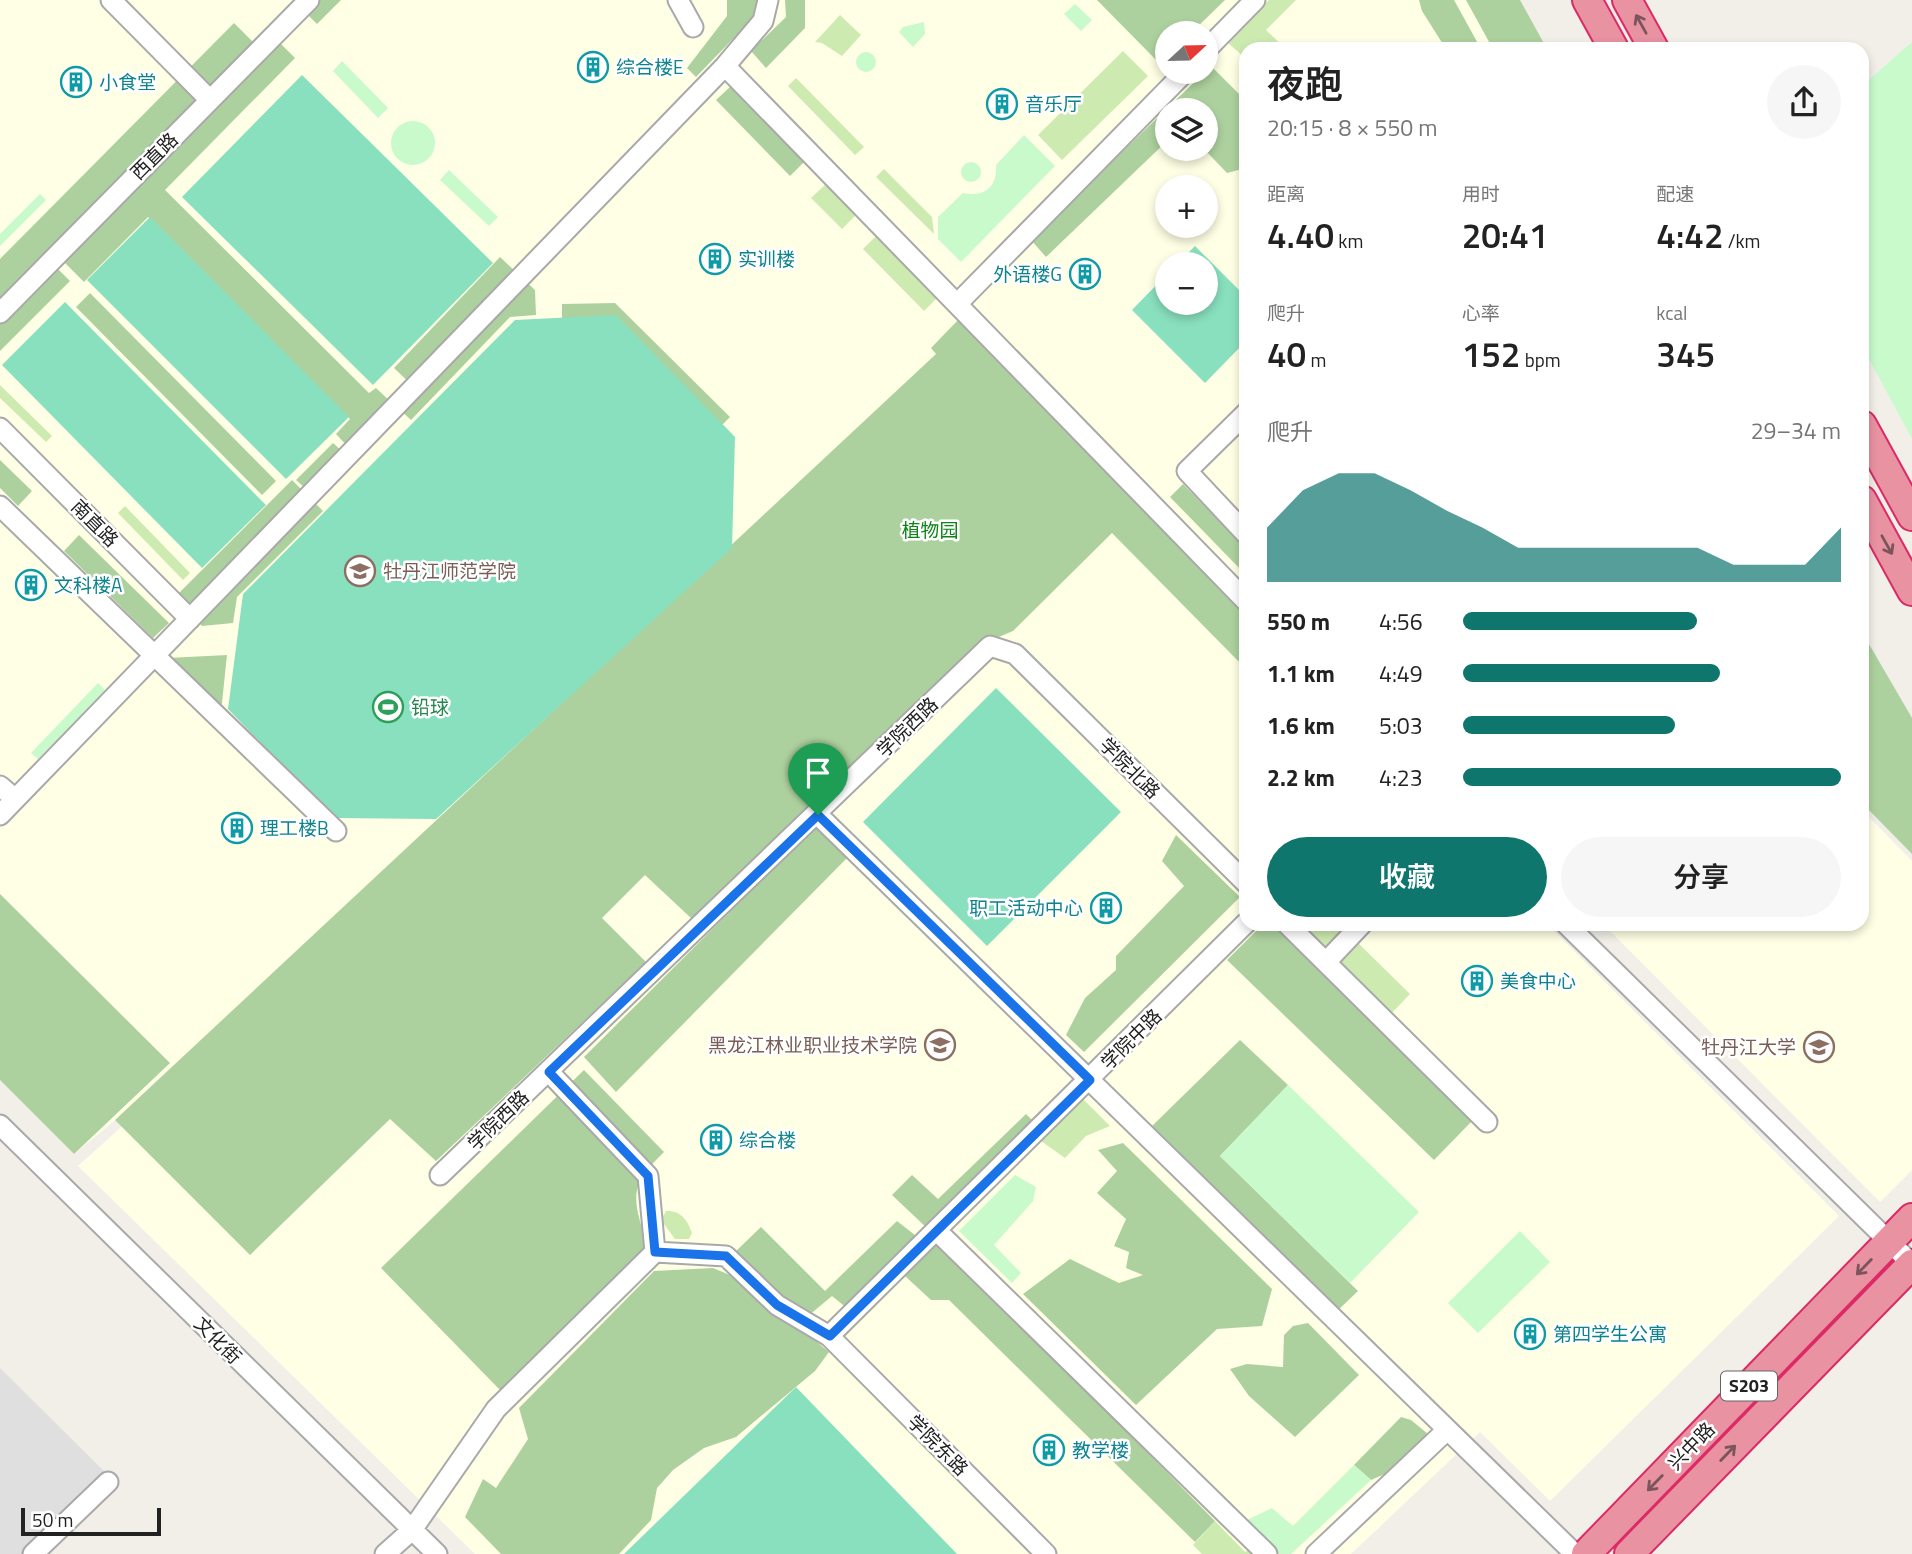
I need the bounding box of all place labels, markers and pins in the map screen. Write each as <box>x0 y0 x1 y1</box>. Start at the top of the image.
building icon: 综合楼E <box>576 50 610 84</box>
place label: 综合楼E <box>616 52 684 81</box>
building icon: 小食堂 <box>59 65 93 99</box>
place label: 小食堂 <box>99 67 156 96</box>
building icon: 音乐厅 <box>985 87 1019 121</box>
place label: 音乐厅 <box>1025 89 1082 118</box>
building icon: 实训楼 <box>698 242 732 276</box>
place label: 实训楼 <box>738 244 795 273</box>
building icon: 外语楼G <box>1068 257 1102 291</box>
place label: 外语楼G <box>993 259 1062 288</box>
school or university icon: 牡丹江师范学院 <box>343 554 377 588</box>
place label: 牡丹江师范学院 <box>383 556 516 585</box>
building icon: 文科楼A <box>14 568 48 602</box>
place label: 文科楼A <box>54 570 122 599</box>
sports icon: 铅球 <box>371 690 405 724</box>
place label: 铅球 <box>411 692 449 721</box>
pin <box>788 743 848 815</box>
building icon: 理工楼B <box>220 811 254 845</box>
place label: 理工楼B <box>260 813 329 842</box>
building icon: 职工活动中心 <box>1089 891 1123 925</box>
place label: 职工活动中心 <box>969 893 1083 922</box>
building icon: 美食中心 <box>1460 964 1494 998</box>
place label: 美食中心 <box>1500 966 1576 995</box>
school or university icon: 黑龙江林业职业技术学院 <box>923 1028 957 1062</box>
place label: 黑龙江林业职业技术学院 <box>708 1030 917 1059</box>
school or university icon: 牡丹江大学 <box>1802 1030 1836 1064</box>
place label: 牡丹江大学 <box>1701 1032 1796 1061</box>
building icon: 综合楼 <box>699 1123 733 1157</box>
place label: 综合楼 <box>739 1125 796 1154</box>
building icon: 第四学生公寓 <box>1513 1317 1547 1351</box>
place label: 第四学生公寓 <box>1553 1319 1667 1348</box>
building icon: 教学楼 <box>1032 1433 1066 1467</box>
place label: 教学楼 <box>1072 1435 1129 1464</box>

